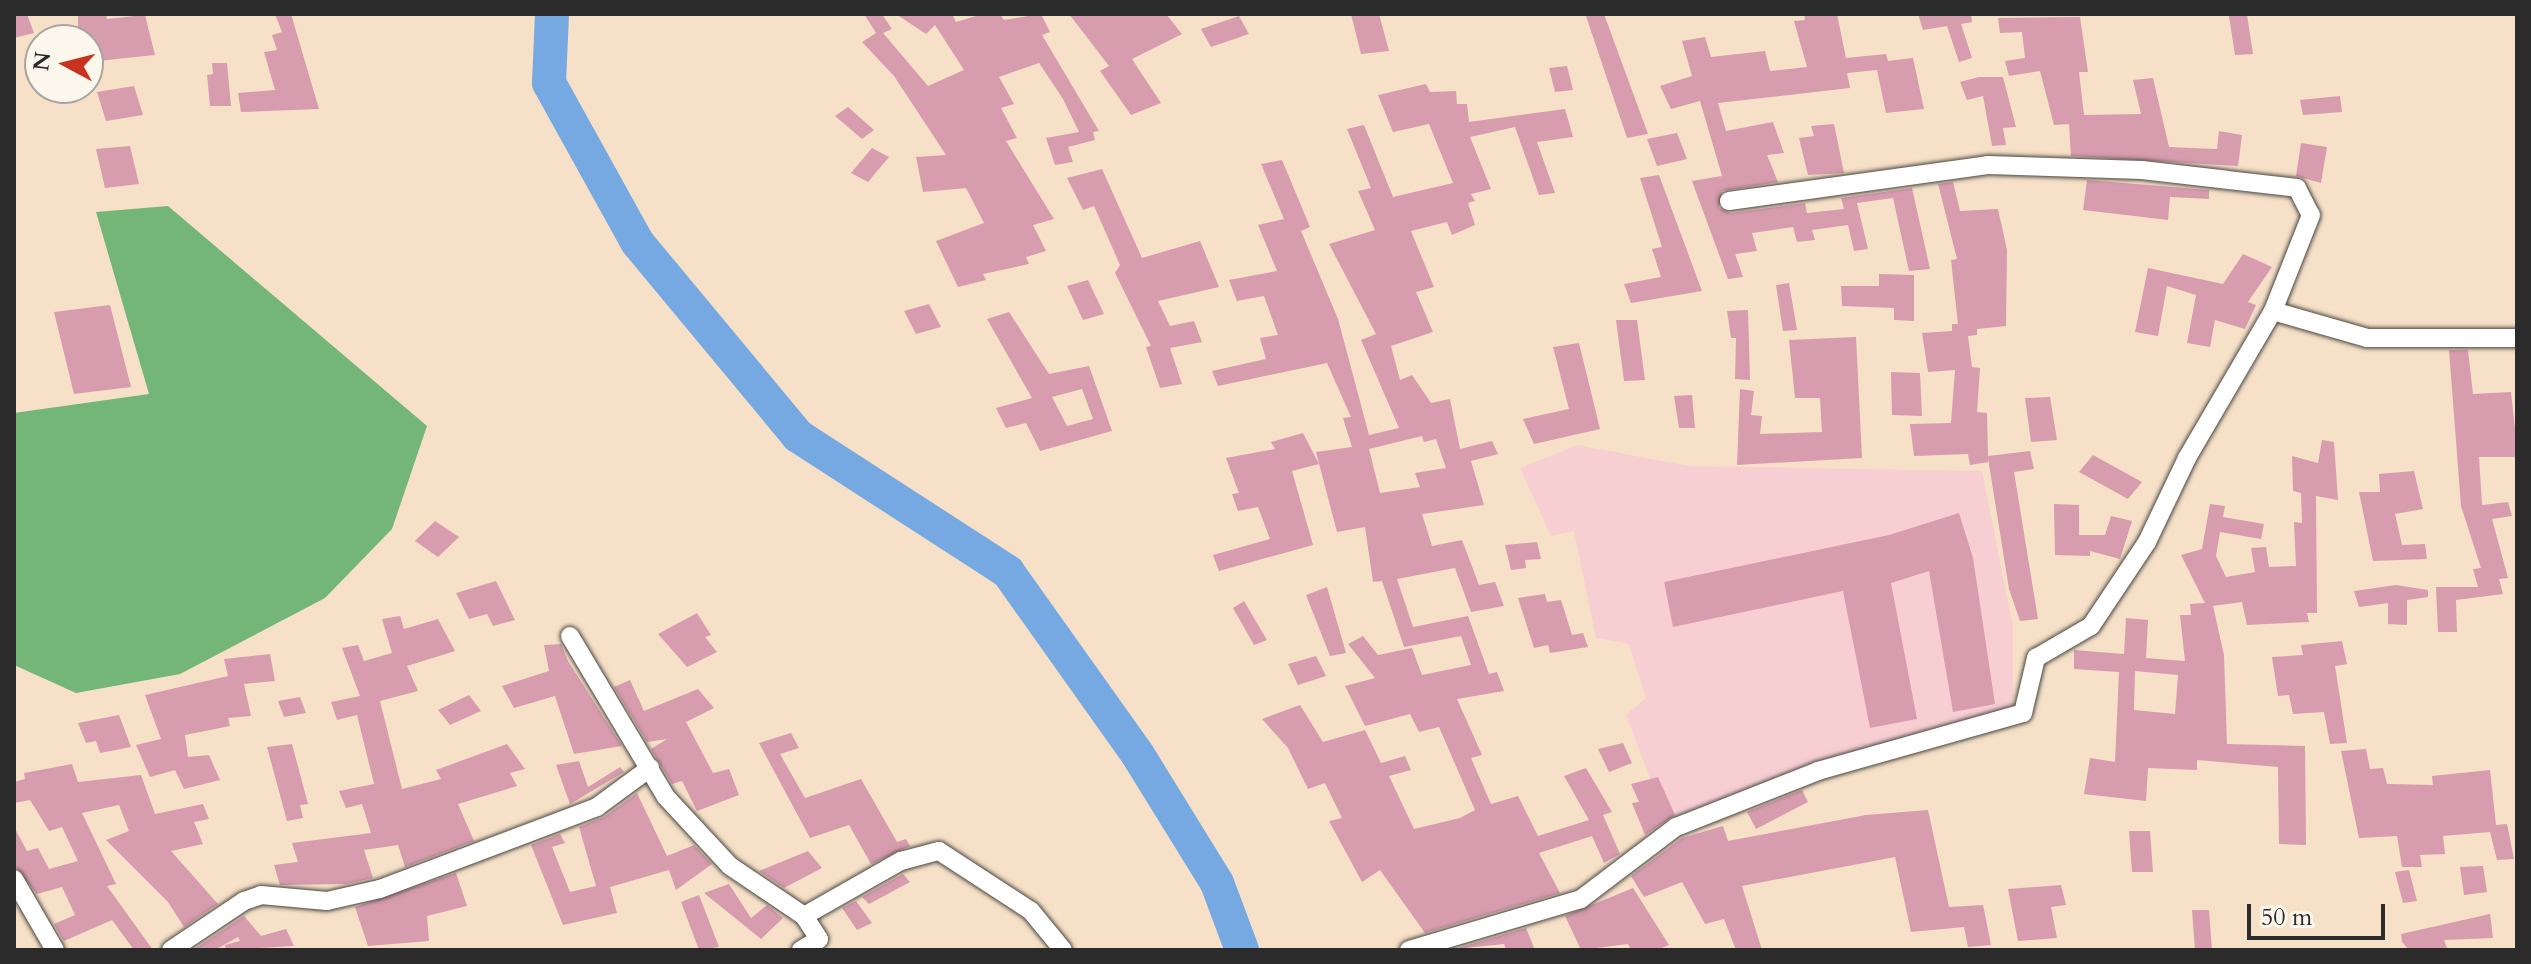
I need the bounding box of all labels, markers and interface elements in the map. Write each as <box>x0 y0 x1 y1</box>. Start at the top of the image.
north arrow <box>24 24 104 104</box>
text: N <box>26 50 58 73</box>
scale bar <box>2251 888 2389 938</box>
text: 50 m <box>2261 901 2312 934</box>

